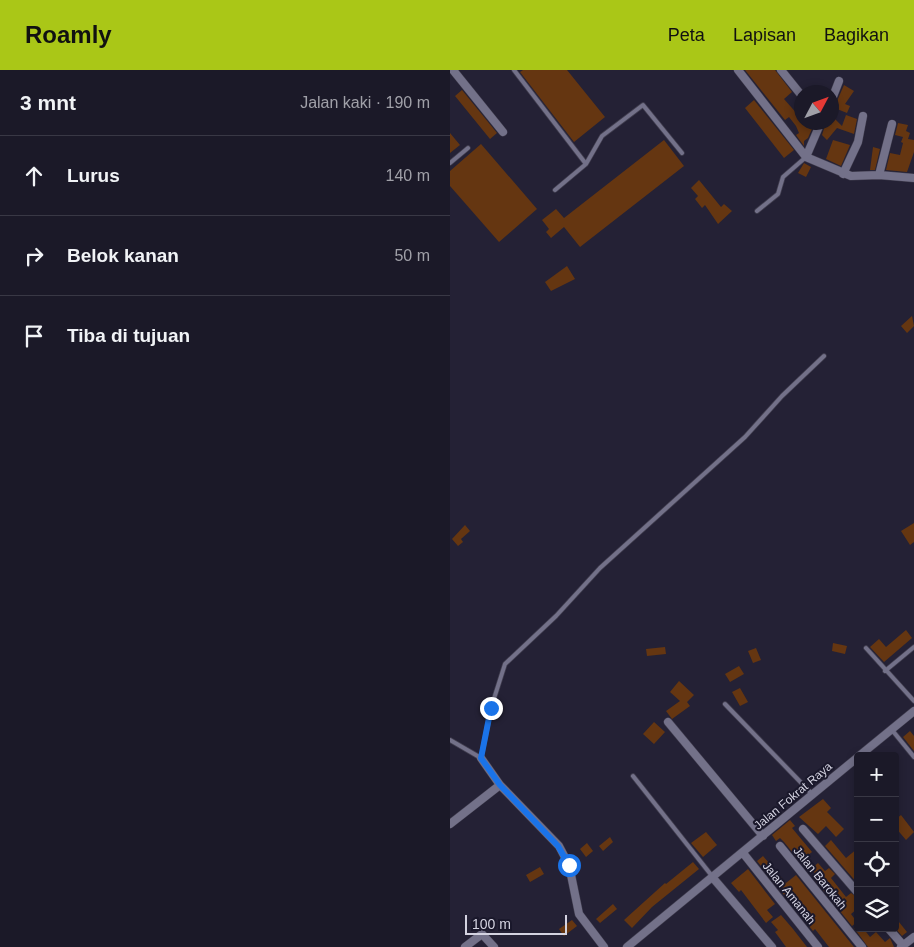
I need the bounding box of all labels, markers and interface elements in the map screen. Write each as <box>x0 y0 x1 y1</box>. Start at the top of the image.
text: Roamly <box>25 21 112 48</box>
text: Peta <box>668 25 705 45</box>
text: Lapisan <box>733 25 796 45</box>
text: Bagikan <box>824 25 889 45</box>
north arrow <box>794 85 839 130</box>
text: 3 mnt <box>20 91 76 114</box>
text: Jalan kaki · 190 m <box>300 94 430 111</box>
icon: ahead <box>20 162 48 190</box>
text: Lurus <box>67 165 120 186</box>
text: 140 m <box>386 167 430 184</box>
icon: right <box>20 242 48 270</box>
text: Belok kanan <box>67 245 179 266</box>
text: 50 m <box>394 247 430 264</box>
icon: arrive <box>20 322 48 350</box>
text: Tiba di tujuan <box>67 325 190 346</box>
route end <box>480 697 503 720</box>
map controls <box>854 752 899 932</box>
button: + <box>854 752 899 797</box>
street label: Jalan Fokrat Raya <box>751 759 835 833</box>
button: − <box>854 797 899 842</box>
button: locate <box>854 842 899 887</box>
street label: Jalan Barokah <box>790 844 850 912</box>
route start <box>558 854 581 877</box>
street label: Jalan Amanah <box>760 859 818 927</box>
button: layers <box>854 887 899 932</box>
scale bar <box>465 912 568 935</box>
text: 100 m <box>472 916 511 932</box>

